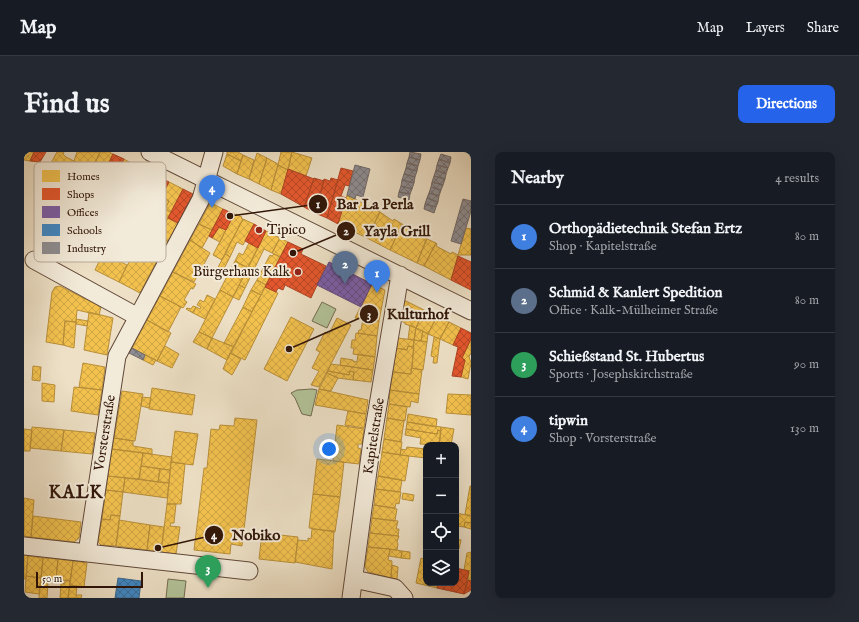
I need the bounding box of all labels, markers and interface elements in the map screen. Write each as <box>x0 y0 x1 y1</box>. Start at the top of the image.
text: Map <box>20 16 56 40</box>
text: Map <box>697 19 724 37</box>
text: Layers <box>746 19 785 37</box>
text: Share <box>807 19 839 37</box>
button: Directions <box>738 85 835 123</box>
text: Find us <box>24 87 110 122</box>
legend <box>34 162 166 262</box>
text: Nearby <box>511 168 564 189</box>
text: Homes <box>67 170 100 184</box>
text: 4 results <box>775 170 819 187</box>
pin: 4 <box>199 175 225 208</box>
text: Shops <box>67 188 94 202</box>
callout: Bar La Perla <box>308 190 421 217</box>
text: Bar La Perla <box>336 195 414 214</box>
text: 1 <box>316 197 321 212</box>
text: Offices <box>67 206 98 220</box>
callout: Yayla Grill <box>336 217 439 244</box>
text: Orthopädietechnik Stefan Ertz <box>549 219 742 238</box>
place label: Tipico <box>267 221 306 239</box>
text: Yayla Grill <box>364 222 431 241</box>
text: Schools <box>67 224 102 238</box>
text: 2 <box>343 224 349 239</box>
marker: Tipico <box>254 225 264 235</box>
text: 1 <box>522 228 526 245</box>
text: 80 m <box>795 228 819 245</box>
text: Shop · Kapitelstraße <box>549 238 657 255</box>
text: Industry <box>67 242 107 256</box>
pin: 2 <box>332 251 358 284</box>
pin: 1 <box>364 260 390 293</box>
place label: Bürgerhaus Kalk <box>193 263 291 281</box>
marker: Bürgerhaus Kalk <box>293 267 303 277</box>
text: Schmid & Kanlert Spedition <box>549 283 722 302</box>
text: 2 <box>521 292 527 309</box>
text: 80 m <box>795 292 819 309</box>
callout: Kulturhof <box>359 300 457 327</box>
text: Office · Kalk-Mülheimer Straße <box>549 302 718 319</box>
text: Kulturhof <box>387 305 452 324</box>
text: 3 <box>367 307 371 322</box>
text: Schießstand St. Hubertus <box>549 347 704 366</box>
text: 3 <box>522 356 526 373</box>
text: 90 m <box>794 356 819 373</box>
text: Sports · Josephskirchstraße <box>549 366 693 383</box>
street label: Vorsterstraße <box>90 393 120 473</box>
street label: Kapitelstraße <box>359 396 389 475</box>
text: tipwin <box>549 411 588 430</box>
text: 4 <box>521 420 527 437</box>
text: 130 m <box>790 420 819 437</box>
text: Shop · Vorsterstraße <box>549 430 657 447</box>
your location <box>319 439 339 459</box>
map controls <box>423 442 459 586</box>
button: + <box>423 442 459 478</box>
button: − <box>423 478 459 514</box>
district label: KALK <box>49 482 103 505</box>
button: locate <box>423 514 459 550</box>
callout: Nobiko <box>204 521 289 548</box>
text: Nobiko <box>231 526 280 545</box>
text: 4 <box>211 528 218 543</box>
button: layers <box>423 550 459 586</box>
pin: 3 <box>195 555 221 588</box>
scale bar <box>36 570 143 589</box>
text: 50 m <box>42 572 62 586</box>

